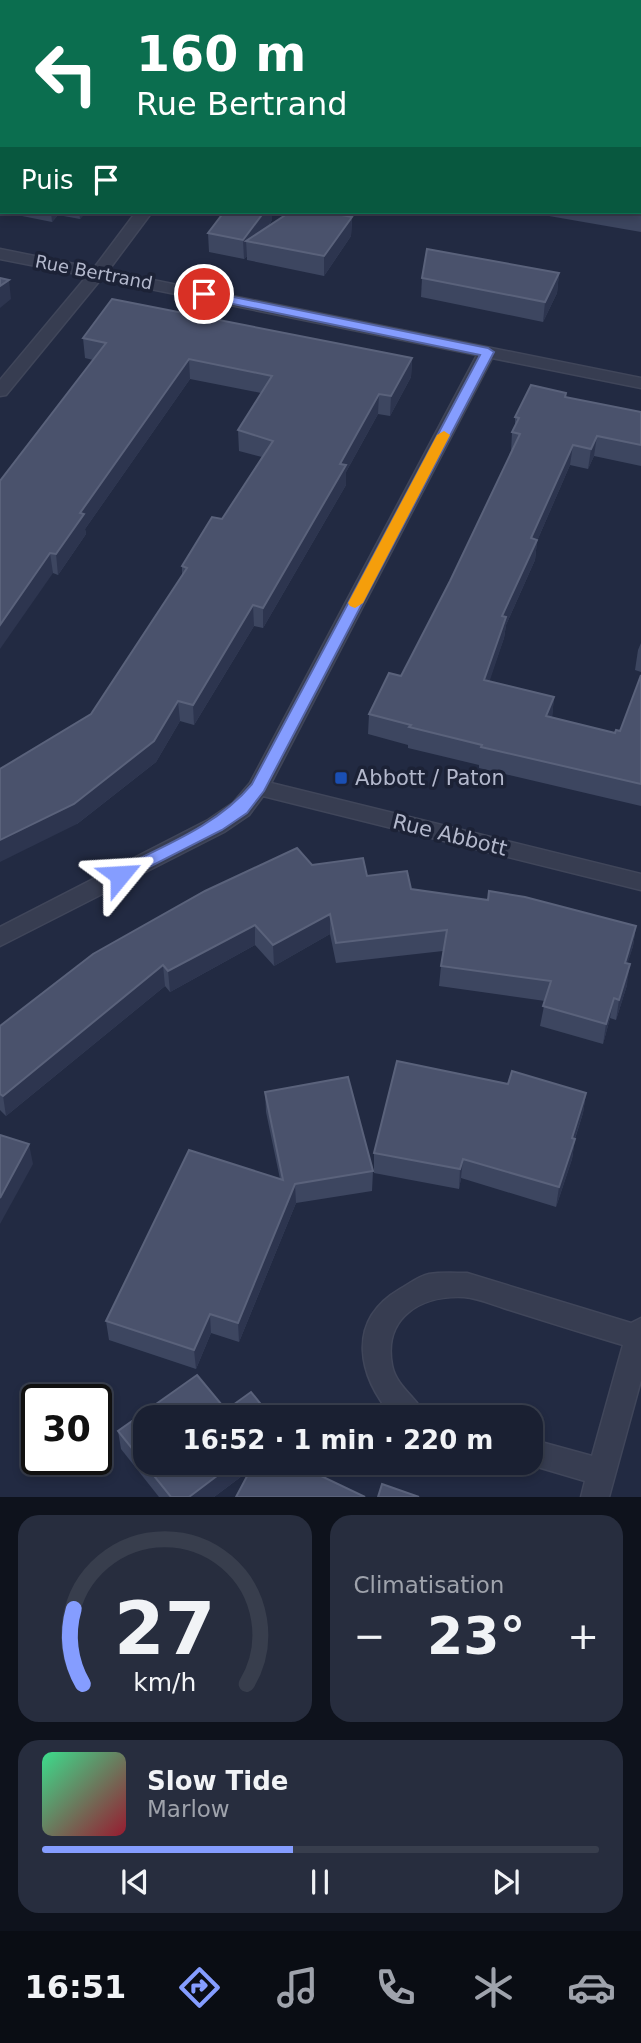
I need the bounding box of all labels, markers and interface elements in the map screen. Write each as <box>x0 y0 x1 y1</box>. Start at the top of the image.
text: 160 m <box>136 26 306 83</box>
icon: left <box>21 28 112 119</box>
text: Rue Bertrand <box>136 85 348 123</box>
icon: arrive <box>87 161 125 199</box>
text: Puis <box>21 165 73 195</box>
street label: Rue Bertrand <box>34 250 154 294</box>
pin <box>174 264 234 324</box>
icon: arrive <box>185 275 223 313</box>
place label: Abbott / Paton <box>355 766 505 790</box>
marker: Abbott / Paton <box>333 770 349 786</box>
street label: Rue Abbott <box>390 809 510 861</box>
position arrow <box>83 838 157 912</box>
speed limit sign: 30 <box>21 1384 112 1475</box>
text: 16:52 · 1 min · 220 m <box>183 1425 493 1455</box>
text: Climatisation <box>354 1572 504 1598</box>
text: 27 <box>114 1587 215 1672</box>
text: 23° <box>427 1606 525 1666</box>
text: − <box>354 1614 385 1658</box>
text: + <box>567 1614 599 1658</box>
text: km/h <box>133 1668 196 1697</box>
text: Slow Tide <box>147 1766 288 1796</box>
text: Marlow <box>147 1796 230 1822</box>
icon: previous <box>116 1863 154 1901</box>
icon: pause <box>301 1863 339 1901</box>
icon: next <box>487 1863 525 1901</box>
icon: directions <box>175 1963 224 2012</box>
icon: music <box>273 1963 322 2012</box>
icon: phone <box>371 1963 420 2012</box>
icon: climate <box>469 1963 518 2012</box>
icon: car <box>567 1963 616 2012</box>
text: 16:51 <box>25 1968 126 2006</box>

